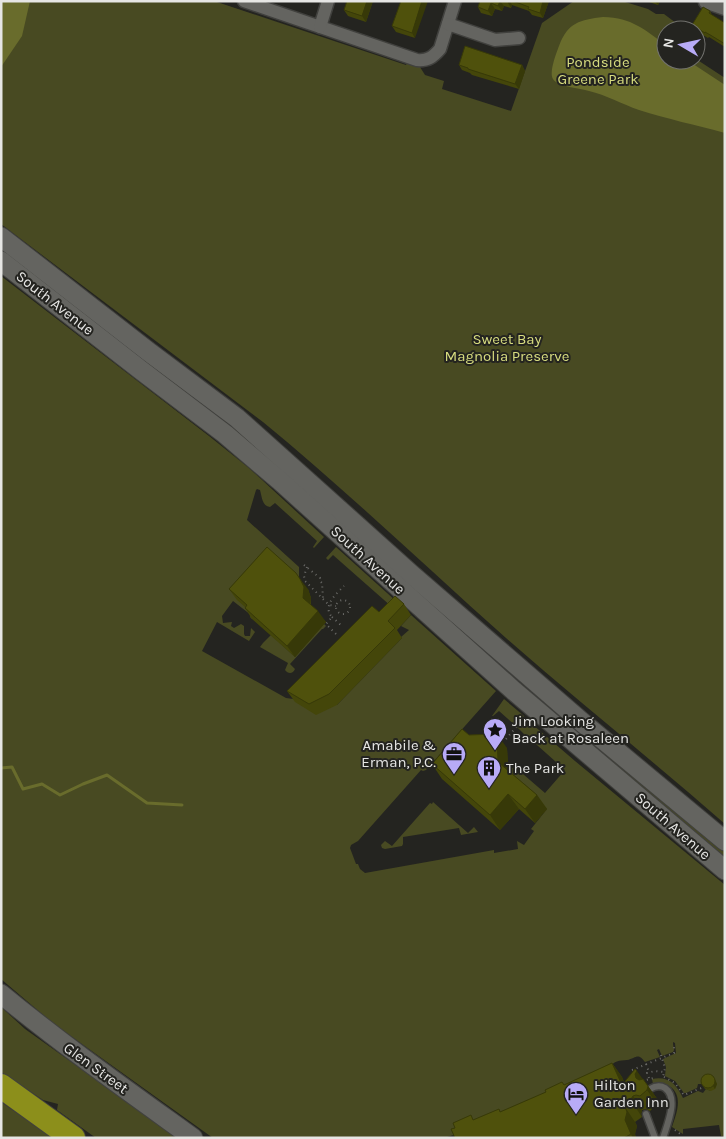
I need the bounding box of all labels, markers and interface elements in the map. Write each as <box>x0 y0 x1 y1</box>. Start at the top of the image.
north arrow <box>656 20 706 70</box>
text: N <box>659 37 678 49</box>
park label: Pondside Greene Park <box>557 53 639 88</box>
street label: South Avenue <box>12 267 98 339</box>
park label: Sweet Bay Magnolia Preserve <box>445 330 569 365</box>
street label: South Avenue <box>327 522 409 598</box>
place label: Jim Looking Back at Rosaleen <box>512 712 629 747</box>
place icon: Jim Looking Back at Rosaleen <box>482 717 508 751</box>
place label: Amabile & Erman, P.C. <box>361 736 436 771</box>
office icon: Amabile & Erman, P.C. <box>441 741 467 775</box>
building icon: The Park <box>476 755 502 789</box>
place label: The Park <box>506 759 564 777</box>
street label: South Avenue <box>632 788 714 864</box>
street label: Glen Street <box>60 1039 132 1098</box>
place label: Hilton Garden Inn <box>594 1076 669 1111</box>
hotel icon: Hilton Garden Inn <box>563 1081 589 1115</box>

